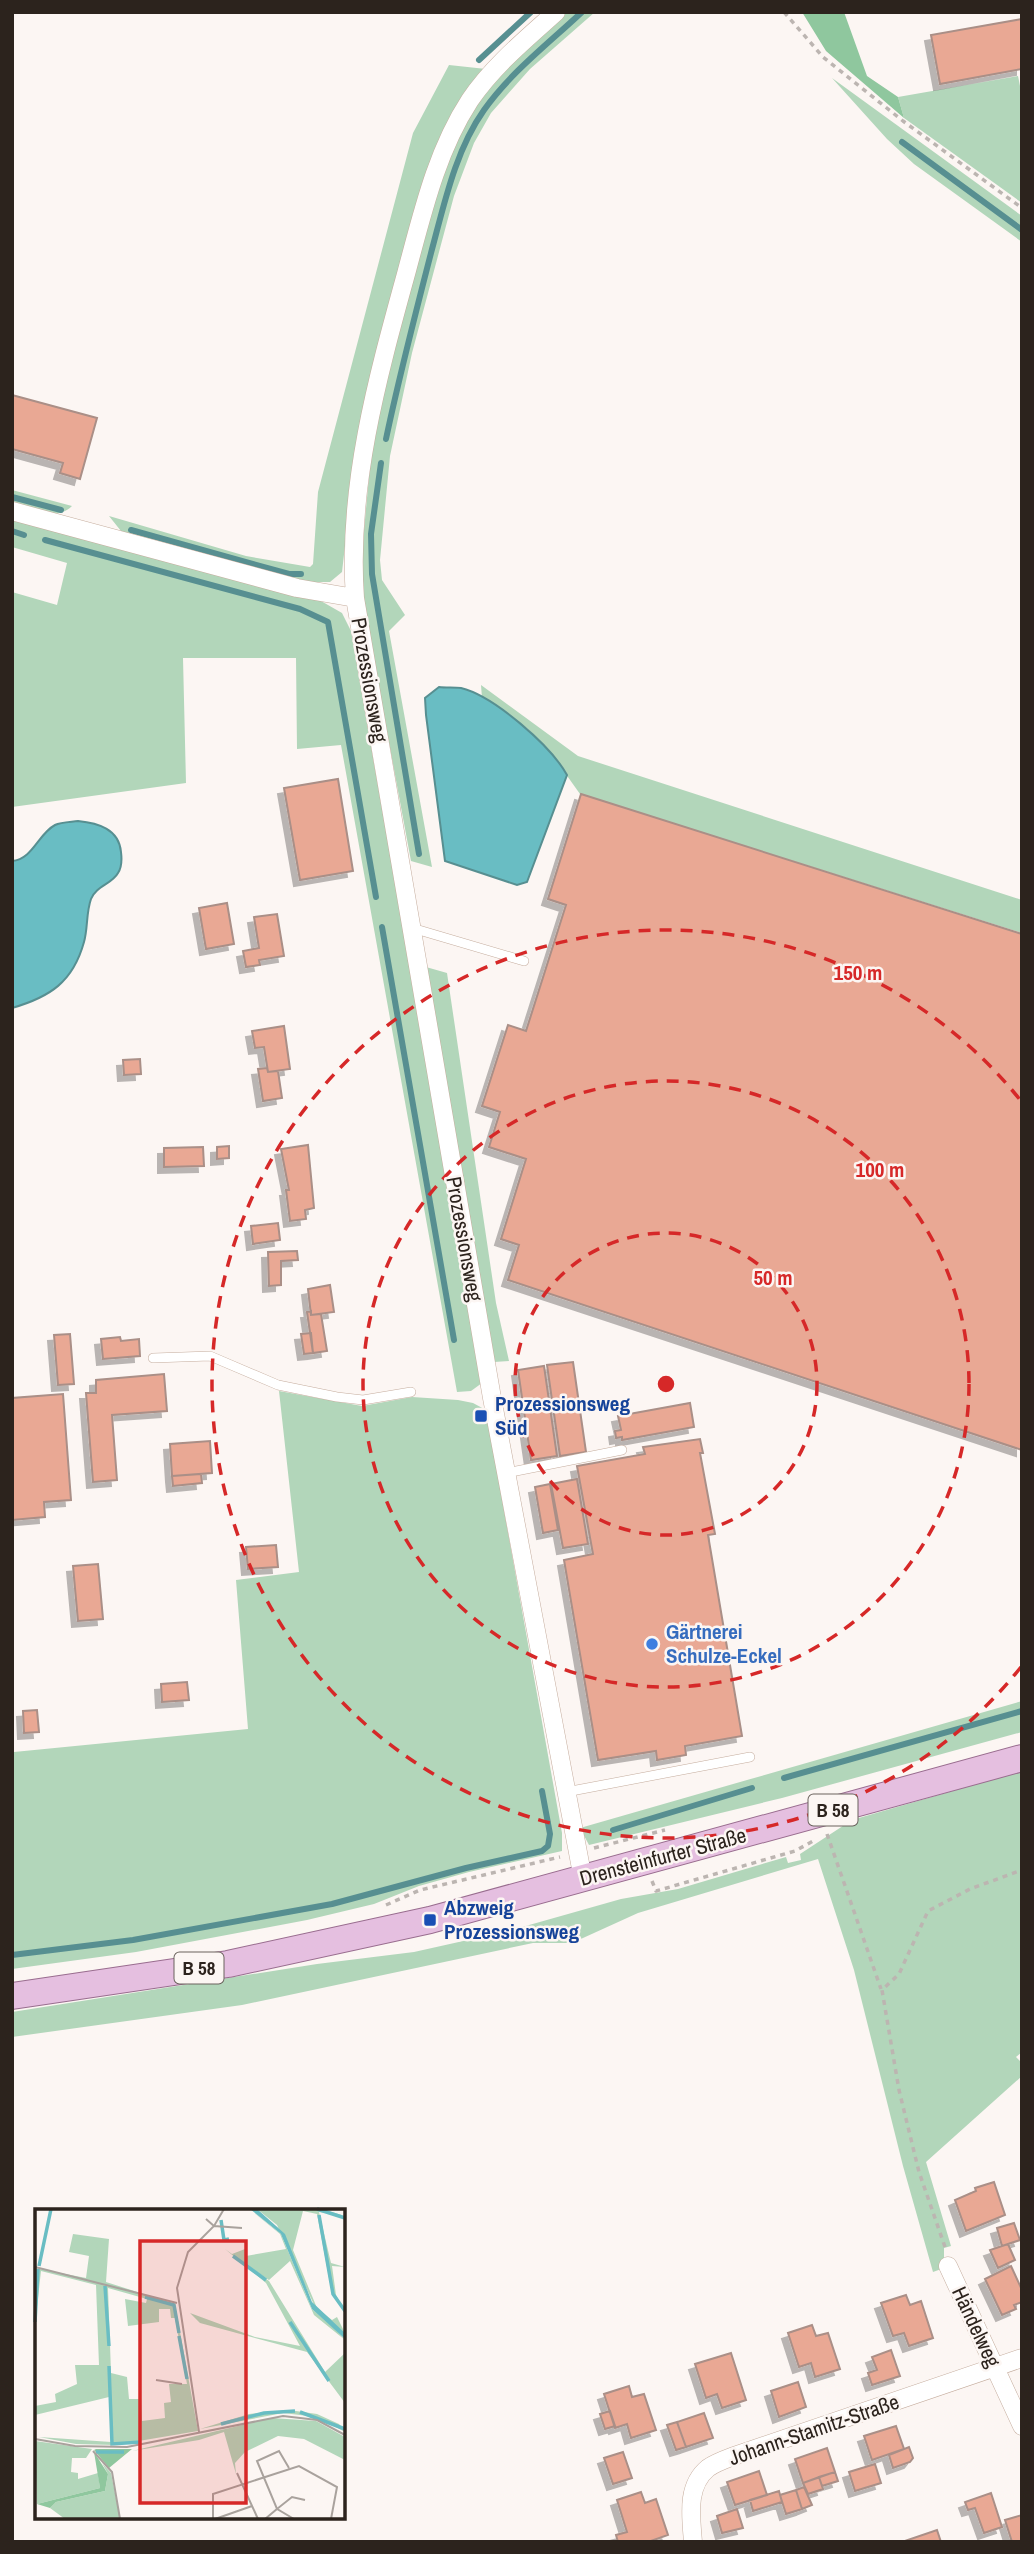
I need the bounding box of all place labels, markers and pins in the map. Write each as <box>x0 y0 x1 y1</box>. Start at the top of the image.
centre of rings <box>654 1372 678 1396</box>
place label: Prozessionsweg Süd <box>495 1389 630 1442</box>
marker: Prozessionsweg Süd <box>473 1408 489 1424</box>
place label: Gärtnerei Schulze-Eckel <box>666 1617 782 1670</box>
marker: Gärtnerei Schulze-Eckel <box>644 1636 660 1652</box>
place label: Abzweig Prozessionsweg <box>444 1893 579 1946</box>
marker: Abzweig Prozessionsweg <box>422 1912 438 1928</box>

